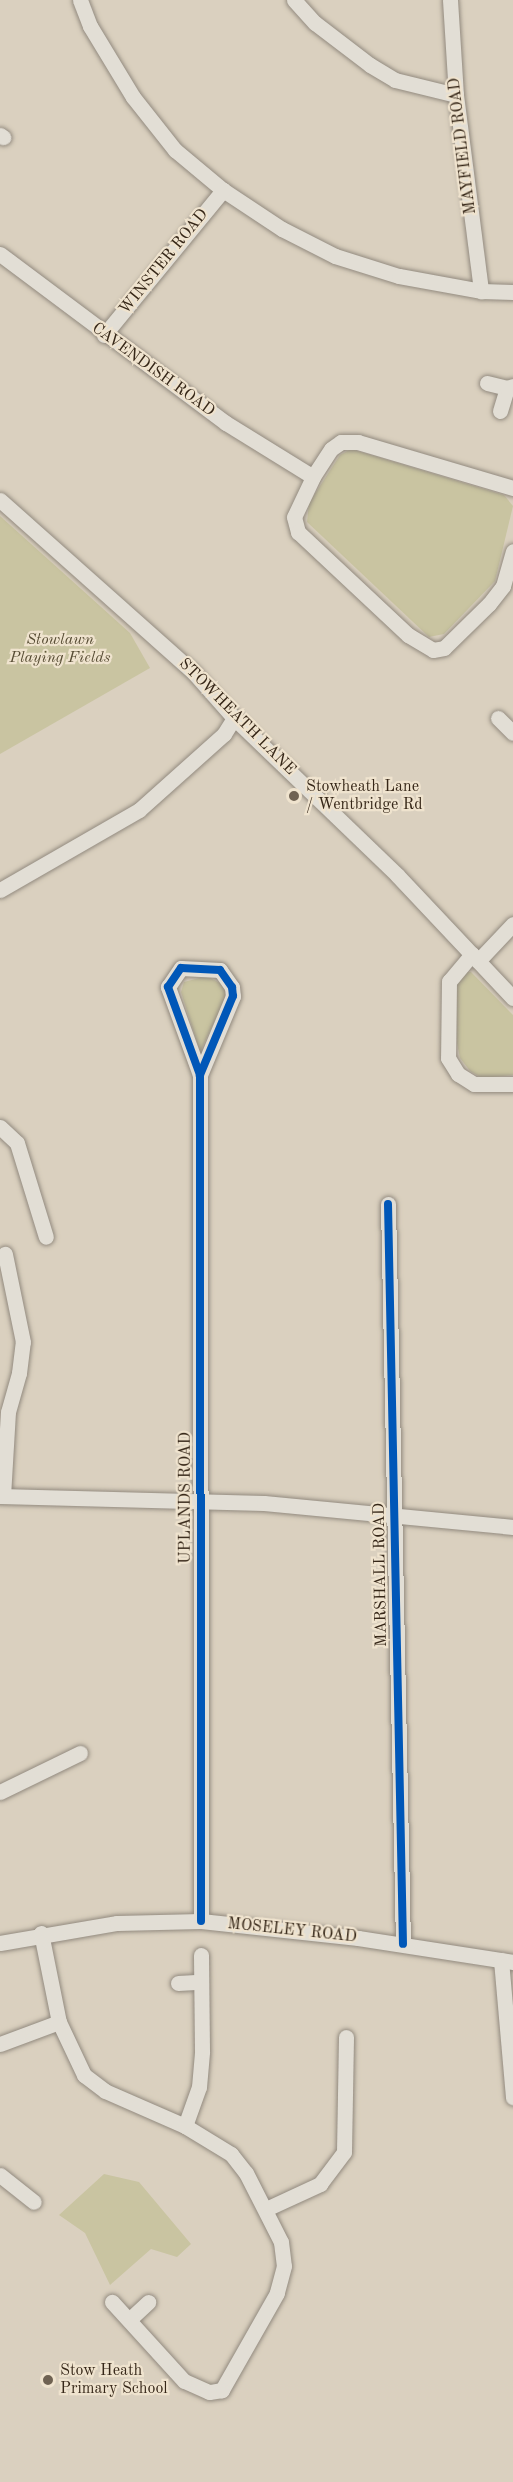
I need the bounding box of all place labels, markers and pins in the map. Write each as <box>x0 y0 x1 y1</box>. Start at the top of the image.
place label: Stowheath Lane / Wentbridge Rd <box>306 777 423 815</box>
marker: Stowheath Lane / Wentbridge Rd <box>287 789 301 803</box>
place label: Stow Heath Primary School <box>60 2361 168 2399</box>
marker: Stow Heath Primary School <box>41 2373 55 2387</box>

